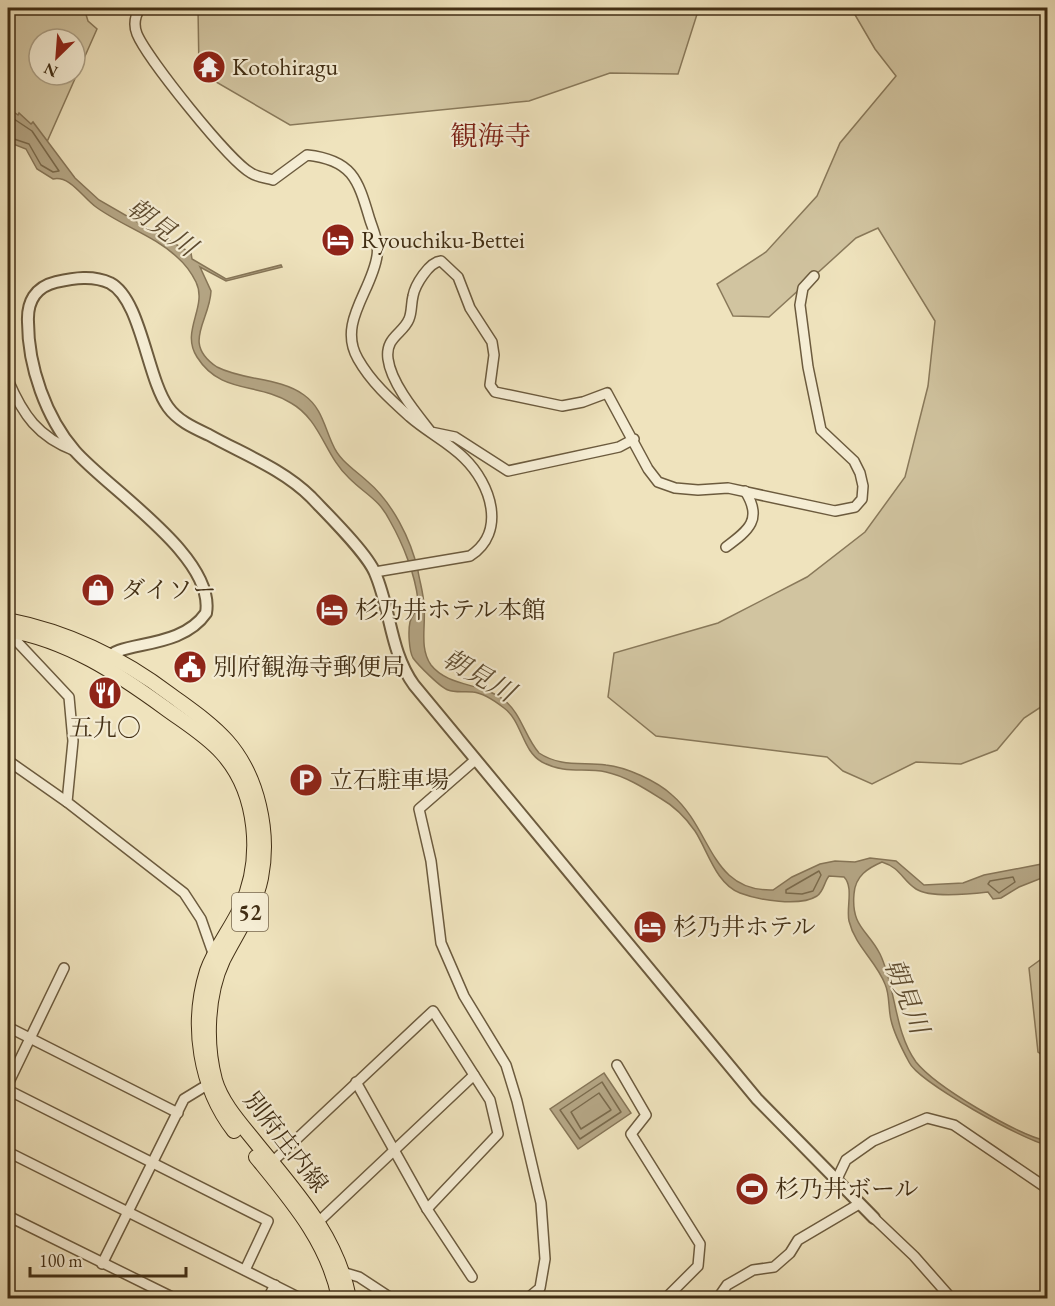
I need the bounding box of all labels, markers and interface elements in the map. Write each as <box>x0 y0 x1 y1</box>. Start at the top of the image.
north arrow <box>27 27 87 87</box>
temple icon: Kotohiragu <box>191 49 227 85</box>
place label: Kotohiragu <box>232 51 339 82</box>
text: N <box>41 58 61 82</box>
district label: 観海寺 <box>451 118 532 153</box>
water label: 朝見川 <box>120 190 206 265</box>
hotel icon: Ryouchiku-Bettei <box>320 222 356 258</box>
place label: Ryouchiku-Bettei <box>361 224 525 255</box>
shop icon: ダイソー <box>80 572 116 608</box>
place label: ダイソー <box>121 574 217 605</box>
hotel icon: 杉乃井ホテル本館 <box>314 592 350 628</box>
place label: 杉乃井ホテル本館 <box>355 594 546 625</box>
water label: 朝見川 <box>437 641 524 711</box>
public building icon: 別府観海寺郵便局 <box>172 649 208 685</box>
place label: 別府観海寺郵便局 <box>213 651 405 682</box>
restaurant icon: 五九〇 <box>87 675 123 711</box>
place label: 五九〇 <box>69 712 141 743</box>
parking icon: 立石駐車場 <box>288 762 324 798</box>
place label: 立石駐車場 <box>329 764 449 795</box>
road number: 52 <box>232 893 268 931</box>
hotel icon: 杉乃井ホテル <box>632 909 668 945</box>
place label: 杉乃井ホテル <box>673 911 816 942</box>
water label: 朝見川 <box>877 953 938 1041</box>
street label: 別府庄内線 <box>237 1085 336 1199</box>
sports icon: 杉乃井ボール <box>734 1171 770 1207</box>
place label: 杉乃井ボール <box>775 1173 919 1204</box>
scale bar <box>30 1240 186 1278</box>
text: 100 m <box>39 1249 83 1272</box>

